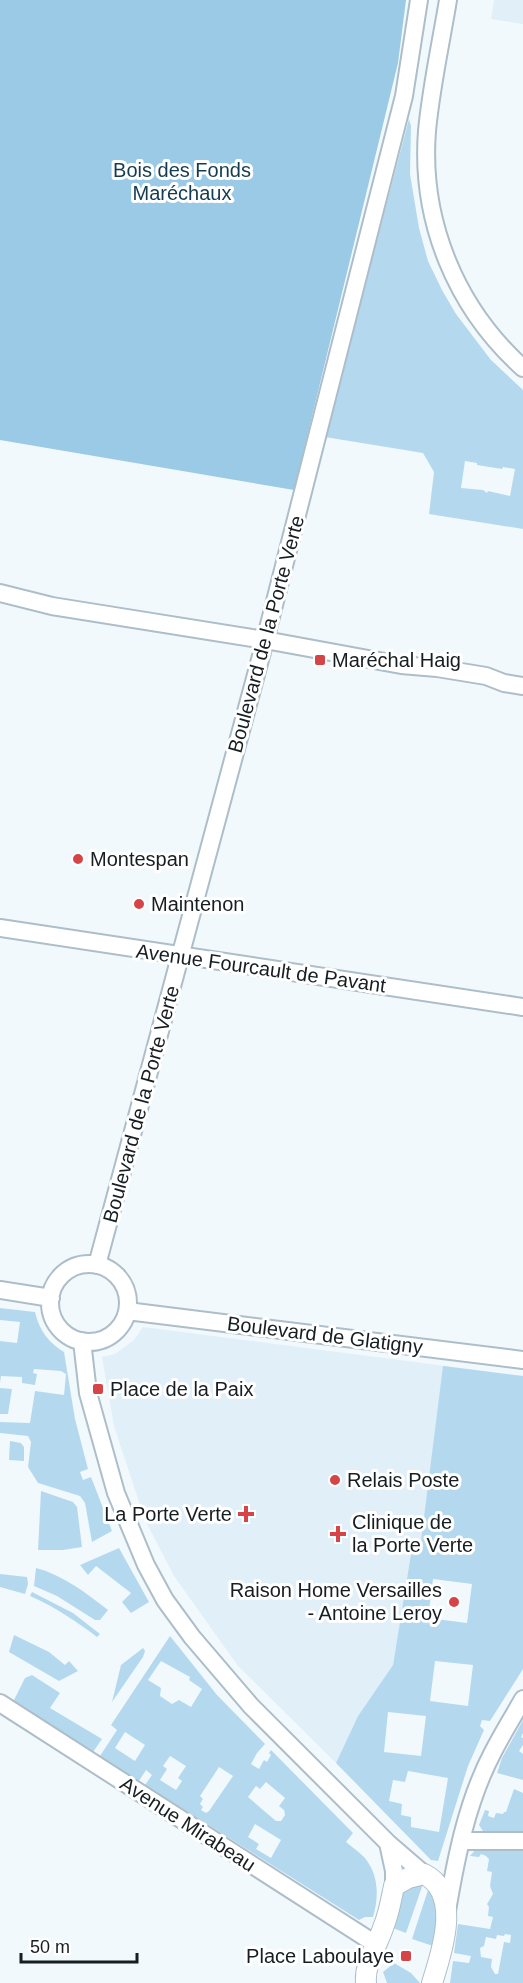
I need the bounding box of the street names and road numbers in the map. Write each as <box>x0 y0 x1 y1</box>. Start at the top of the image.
street label: Boulevard de la Porte Verte <box>224 513 308 755</box>
street label: Avenue Fourcault de Pavant <box>135 940 388 996</box>
street label: Boulevard de la Porte Verte <box>99 983 183 1225</box>
street label: Boulevard de Glatigny <box>226 1312 424 1358</box>
street label: Avenue Mirabeau <box>116 1772 260 1876</box>

